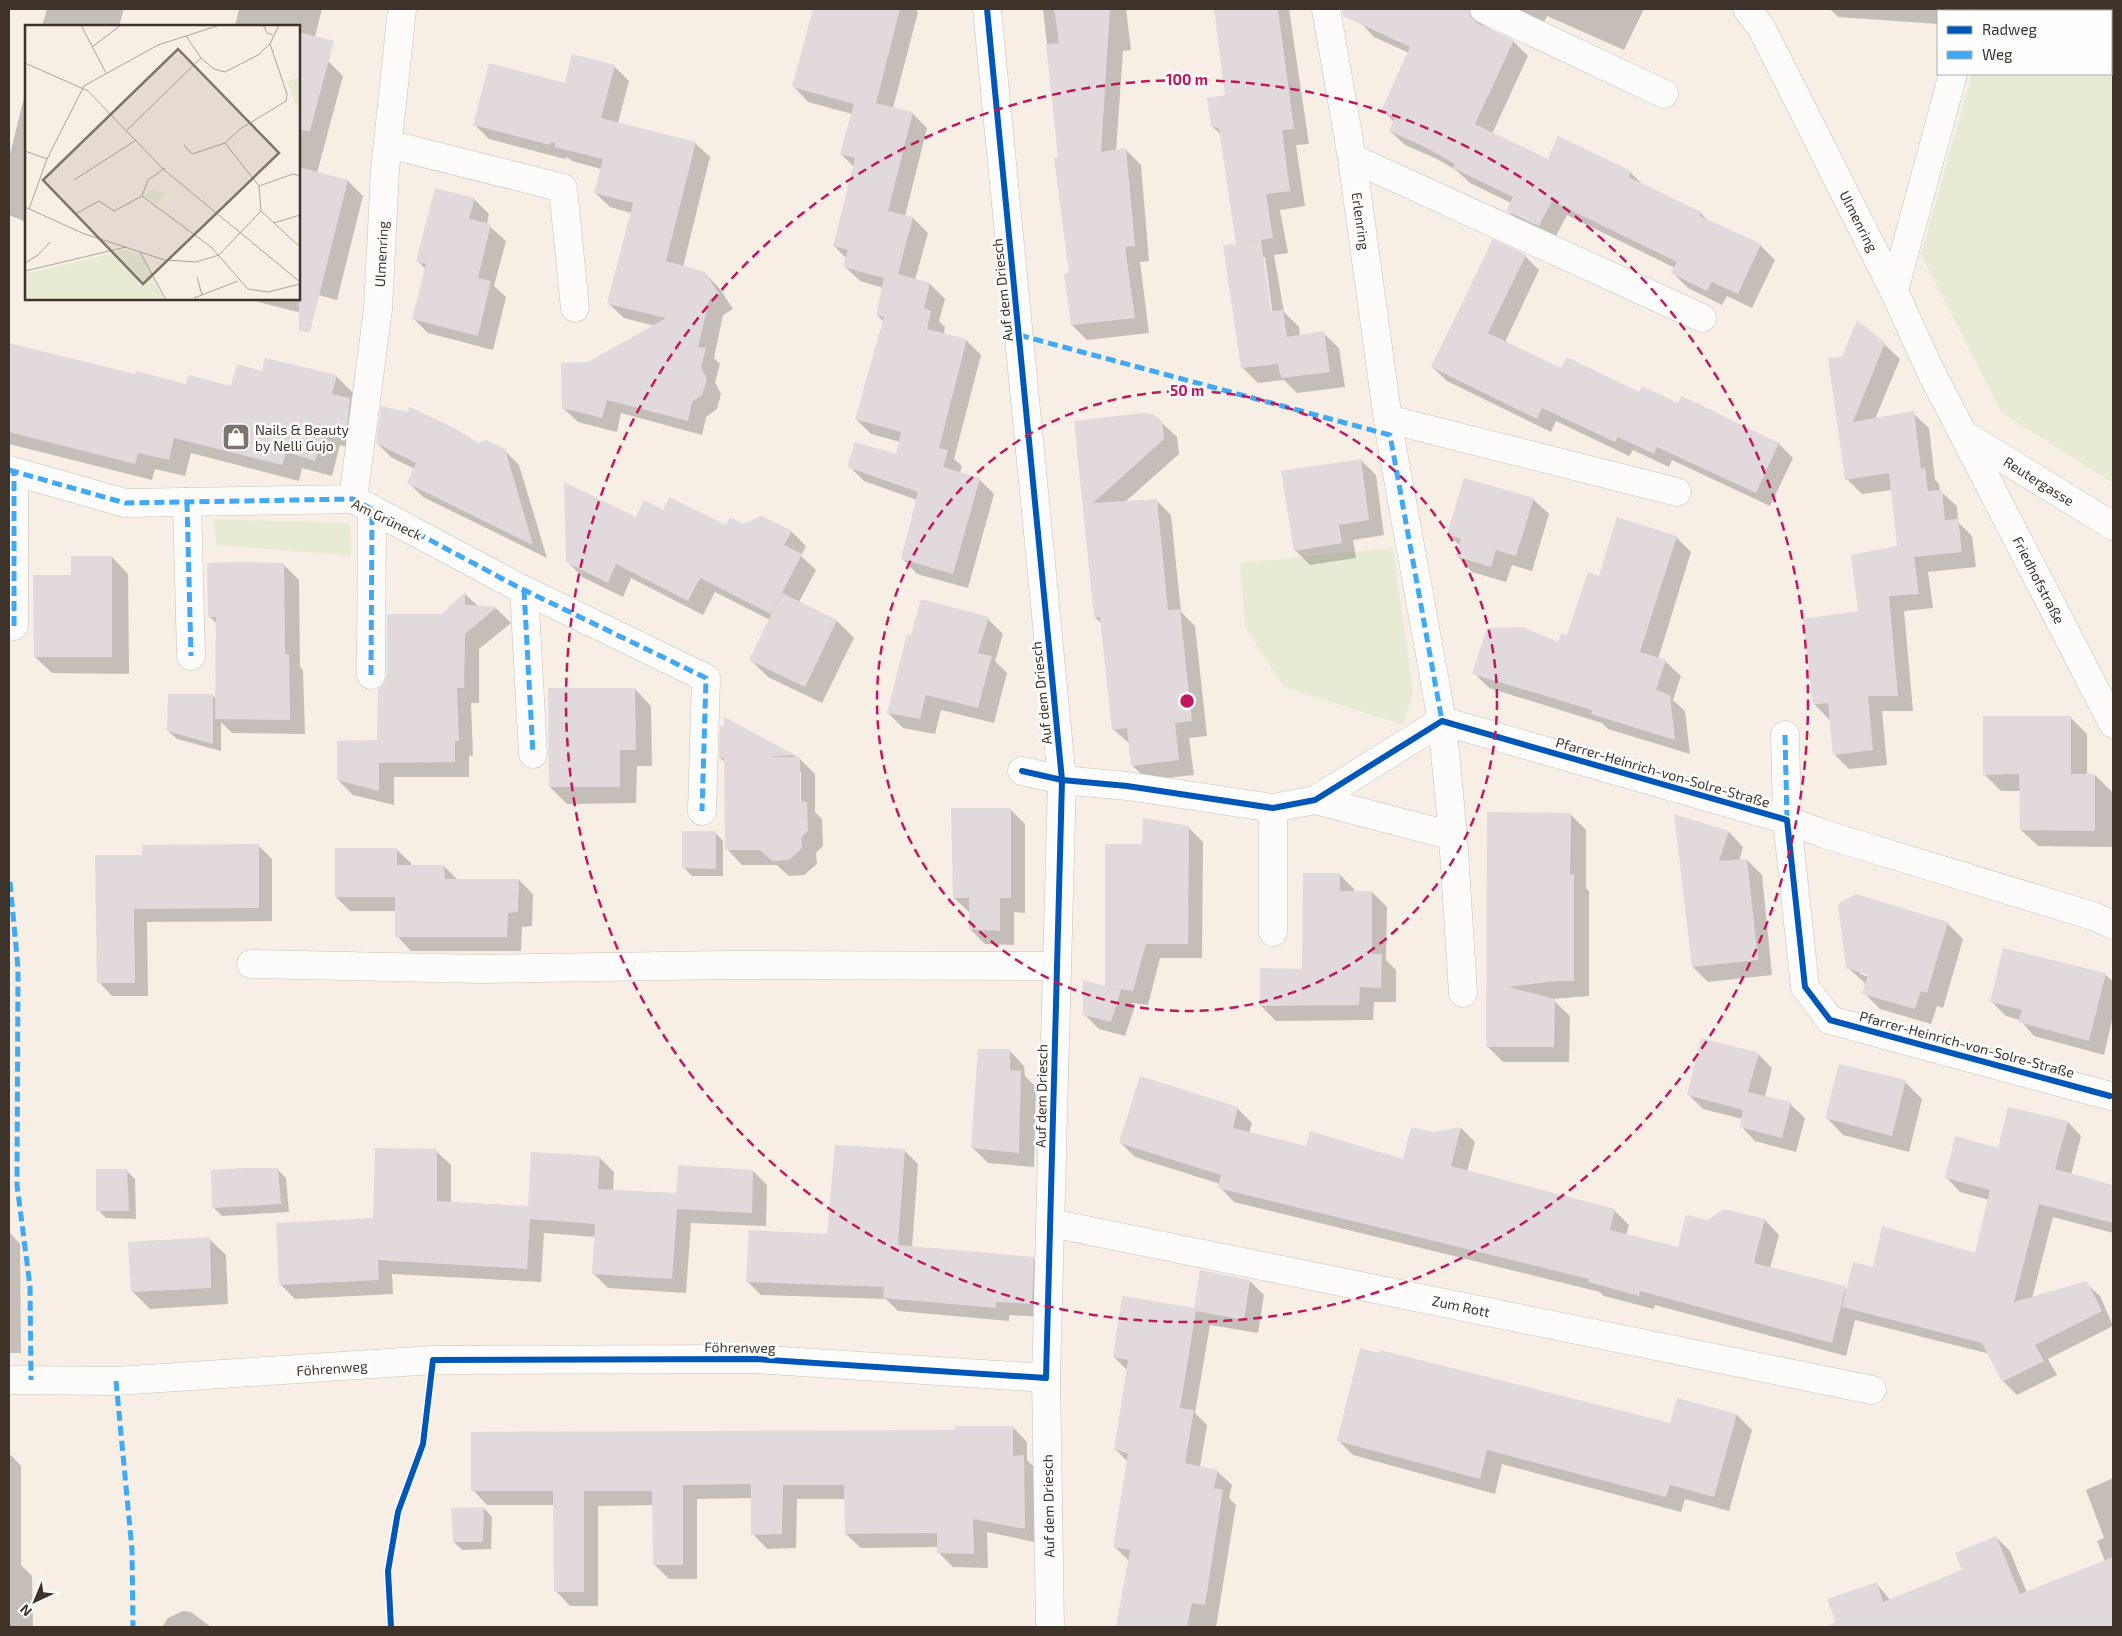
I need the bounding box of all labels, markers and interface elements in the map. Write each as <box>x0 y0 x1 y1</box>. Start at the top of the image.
legend <box>1937 10 2112 75</box>
text: Radweg <box>1982 20 2037 38</box>
inset map <box>25 25 300 300</box>
text: Weg <box>1982 45 2013 63</box>
text: 100 m <box>1166 70 1208 88</box>
street label: Ulmenring <box>1836 188 1882 255</box>
street label: Erlenring <box>1349 191 1373 251</box>
street label: Ulmenring <box>371 220 391 288</box>
street label: Auf dem Driesch <box>988 237 1016 343</box>
text: 50 m <box>1170 381 1204 399</box>
place label: Nails & Beauty by Nelli Gujo <box>255 421 350 454</box>
shop icon: Nails & Beauty by Nelli Gujo <box>221 422 251 452</box>
street label: Reutergasse <box>2001 453 2077 509</box>
street label: Am Grüneck <box>349 495 425 543</box>
street label: Friedhofstraße <box>2010 533 2068 627</box>
street label: Auf dem Driesch <box>1027 640 1055 746</box>
centre of rings <box>1178 692 1196 710</box>
street label: Pfarrer-Heinrich-von-Solre-Straße <box>1554 733 1772 811</box>
street label: Pfarrer-Heinrich-von-Solre-Straße <box>1858 1007 2076 1081</box>
street label: Auf dem Driesch <box>1032 1044 1050 1148</box>
street label: Zum Rott <box>1431 1292 1491 1320</box>
street label: Föhrenweg <box>704 1338 776 1356</box>
street label: Föhrenweg <box>296 1357 368 1379</box>
street label: Auf dem Driesch <box>1039 1454 1057 1558</box>
north arrow <box>10 1576 60 1626</box>
text: N <box>16 1601 35 1620</box>

